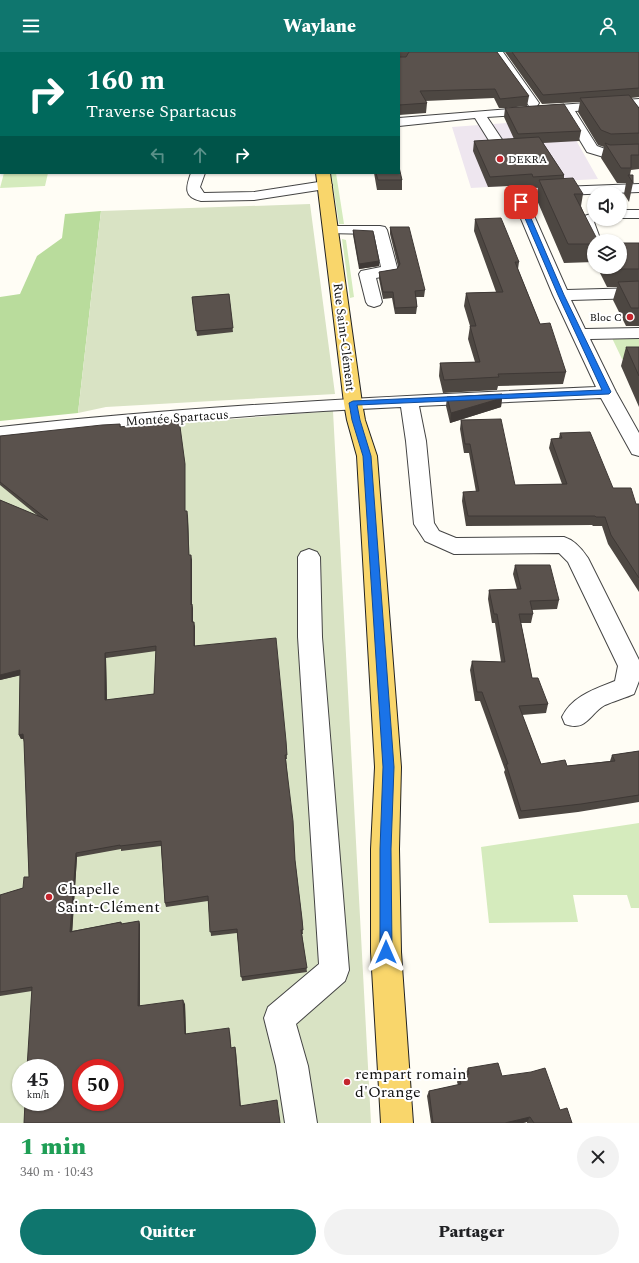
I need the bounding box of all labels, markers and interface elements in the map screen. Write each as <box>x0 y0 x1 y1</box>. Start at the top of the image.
text: Waylane <box>283 13 356 40</box>
icon: menu <box>20 15 42 37</box>
icon: person <box>597 15 619 37</box>
text: 160 m <box>86 59 165 102</box>
icon: right <box>20 68 72 120</box>
text: Traverse Spartacus <box>86 98 237 125</box>
icon: left <box>147 144 169 166</box>
icon: ahead <box>189 144 211 166</box>
icon: right <box>231 144 253 166</box>
place label: DEKRA <box>508 151 547 168</box>
marker: DEKRA <box>495 154 505 164</box>
pin <box>504 185 538 219</box>
map controls <box>587 186 627 274</box>
button: sound <box>587 186 627 226</box>
icon: arrive <box>510 191 532 213</box>
button: layers <box>587 234 627 274</box>
street label: Rue Saint-Clément <box>327 282 361 393</box>
place label: Bloc C <box>590 309 622 326</box>
marker: Bloc C <box>625 312 635 322</box>
street label: Montée Spartacus <box>125 404 229 432</box>
place label: Chapelle Saint-Clément <box>57 877 160 919</box>
marker: Chapelle Saint-Clément <box>44 892 54 902</box>
position arrow <box>365 931 407 973</box>
speed limit sign: 50 <box>72 1059 124 1111</box>
place label: rempart romain d'Orange <box>355 1062 467 1104</box>
text: 45 <box>27 1065 49 1095</box>
marker: rempart romain d'Orange <box>342 1077 352 1087</box>
text: km/h <box>27 1087 49 1103</box>
text: 1 min <box>20 1129 86 1165</box>
button: close <box>577 1136 619 1178</box>
text: 340 m · 10:43 <box>20 1162 93 1182</box>
button: Quitter <box>20 1209 316 1255</box>
button: Partager <box>324 1209 619 1255</box>

